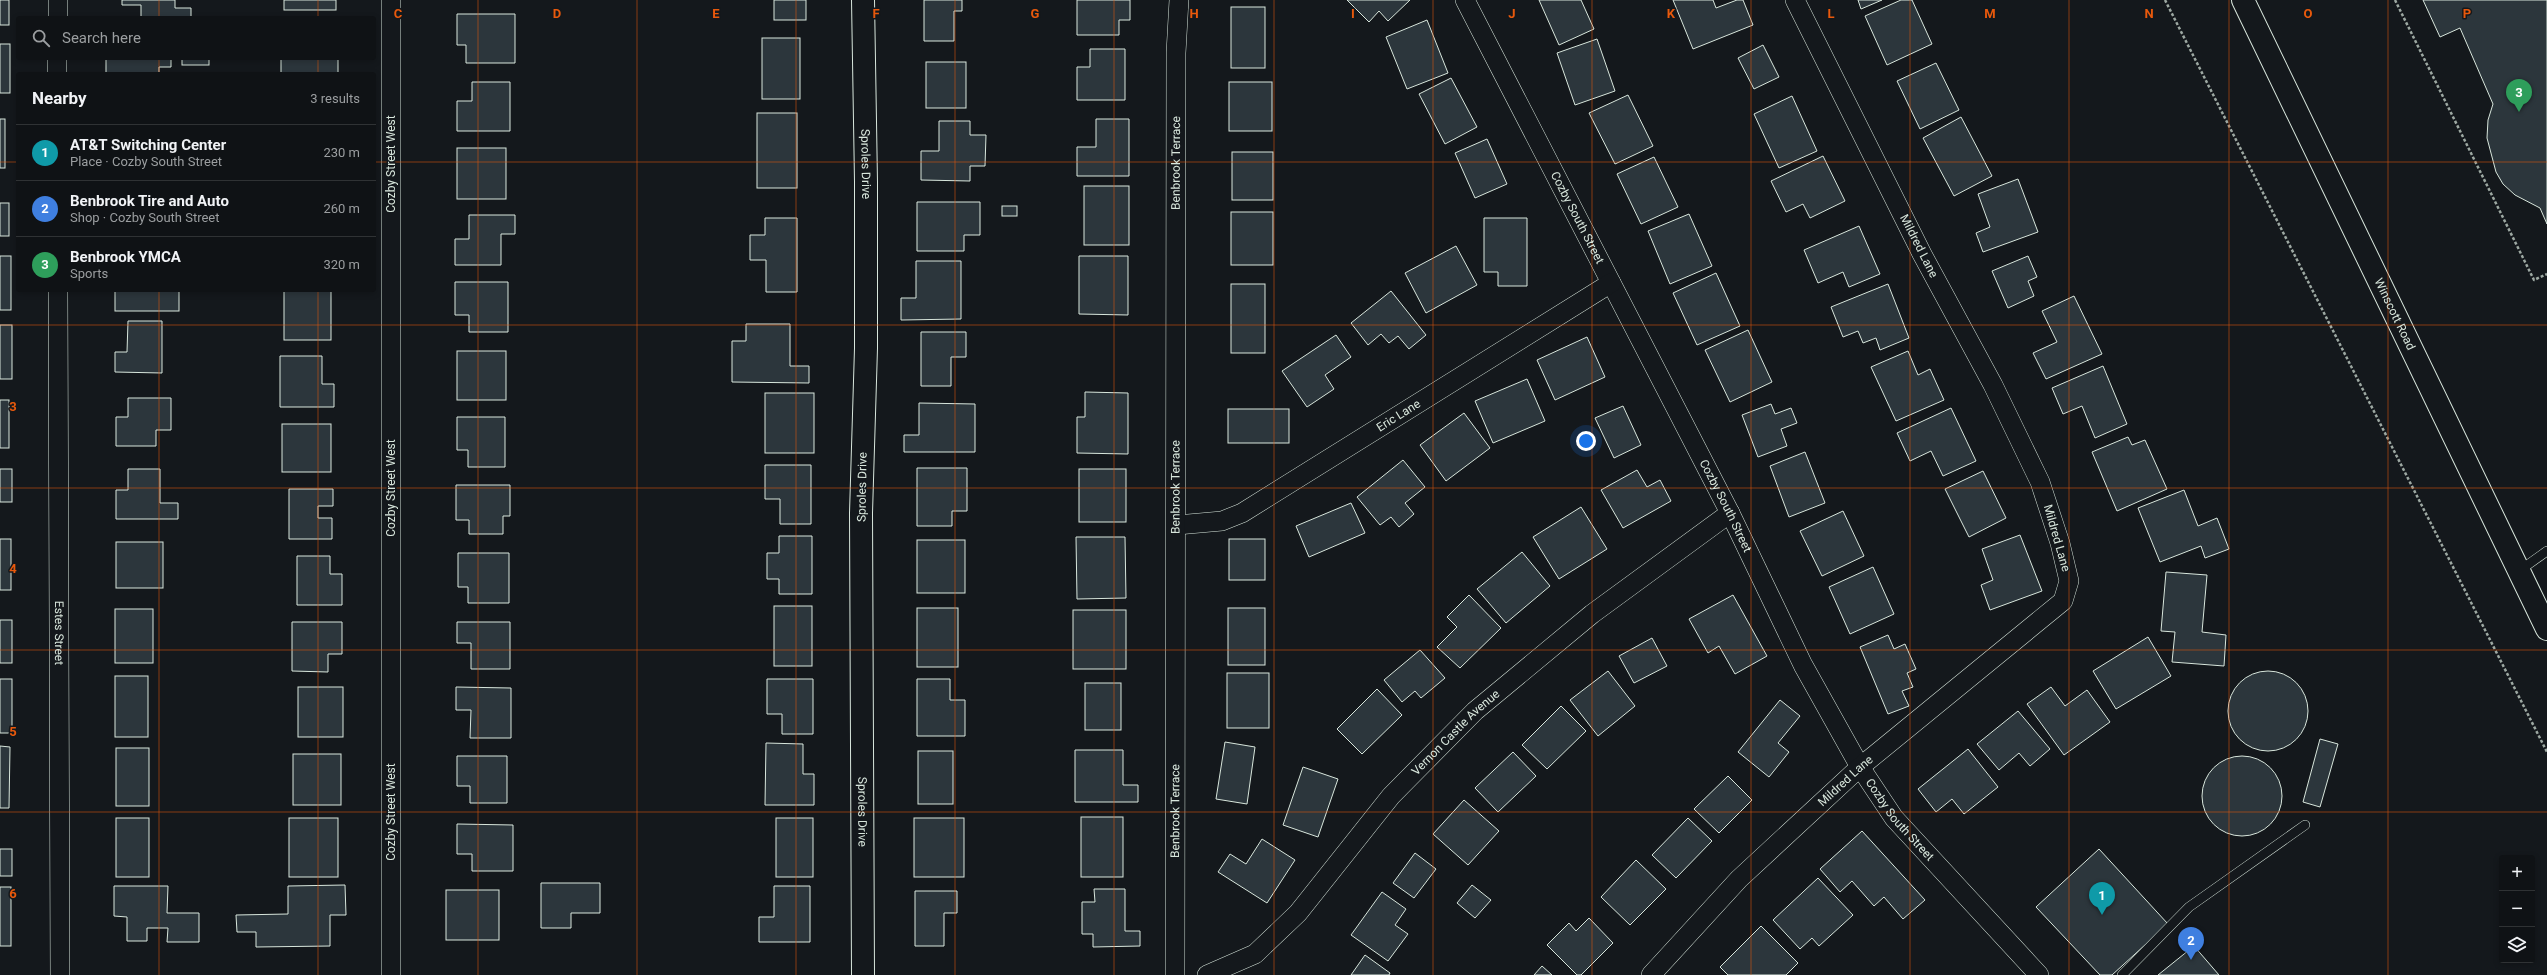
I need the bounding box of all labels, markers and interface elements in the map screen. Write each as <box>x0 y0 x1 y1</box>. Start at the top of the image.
text: C <box>394 6 403 21</box>
text: D <box>553 6 561 21</box>
text: E <box>712 6 720 21</box>
text: F <box>872 6 880 21</box>
text: G <box>1031 6 1040 21</box>
text: H <box>1189 6 1199 21</box>
text: I <box>1351 6 1355 21</box>
text: J <box>1508 6 1516 21</box>
text: K <box>1667 6 1676 21</box>
text: L <box>1827 6 1835 21</box>
text: M <box>1984 6 1996 21</box>
text: N <box>2144 6 2154 21</box>
text: O <box>2304 6 2313 21</box>
text: P <box>2463 6 2471 21</box>
search box <box>16 16 376 60</box>
icon: search <box>30 27 52 49</box>
text: Search here <box>62 29 141 47</box>
pin: 3 <box>2506 79 2532 112</box>
text: Nearby <box>32 88 87 108</box>
text: 3 results <box>310 91 360 106</box>
street label: Cozby Street West <box>384 115 398 213</box>
street label: Benbrook Terrace <box>1169 116 1183 210</box>
street label: Sproles Drive <box>858 129 873 199</box>
text: AT&T Switching Center <box>70 136 226 154</box>
text: 1 <box>41 145 49 160</box>
text: 230 m <box>323 145 360 160</box>
text: Place · Cozby South Street <box>70 154 222 169</box>
street label: Cozby South Street <box>1548 169 1607 266</box>
text: Benbrook Tire and Auto <box>70 192 229 210</box>
text: 2 <box>41 201 49 216</box>
text: 260 m <box>323 201 360 216</box>
text: Shop · Cozby South Street <box>70 210 220 225</box>
street label: Mildred Lane <box>1897 212 1941 280</box>
text: Benbrook YMCA <box>70 248 181 266</box>
text: 3 <box>41 257 49 272</box>
text: 320 m <box>323 257 360 272</box>
text: Sports <box>70 266 108 281</box>
street label: Winscott Road <box>2372 276 2418 352</box>
street label: Eric Lane <box>1374 397 1423 434</box>
text: 3 <box>9 399 17 414</box>
your location <box>1576 431 1596 451</box>
street label: Cozby Street West <box>384 439 398 537</box>
street label: Benbrook Terrace <box>1168 440 1183 534</box>
street label: Sproles Drive <box>854 452 870 522</box>
street label: Cozby South Street <box>1697 457 1755 554</box>
street label: Mildred Lane <box>2041 503 2073 573</box>
text: 4 <box>9 561 17 576</box>
street label: Estes Street <box>52 601 66 665</box>
street label: Vernon Castle Avenue <box>1409 687 1502 778</box>
text: 5 <box>9 724 17 739</box>
street label: Mildred Lane <box>1815 752 1876 809</box>
street label: Cozby Street West <box>384 763 398 861</box>
street label: Benbrook Terrace <box>1168 764 1182 858</box>
street label: Cozby South Street <box>1863 776 1937 864</box>
street label: Sproles Drive <box>855 777 869 847</box>
map controls <box>2499 855 2535 963</box>
button: + <box>2499 855 2535 891</box>
pin: 1 <box>2089 882 2115 915</box>
text: 6 <box>9 886 17 901</box>
button: − <box>2499 891 2535 927</box>
pin: 2 <box>2178 927 2204 960</box>
button: layers <box>2499 927 2535 963</box>

